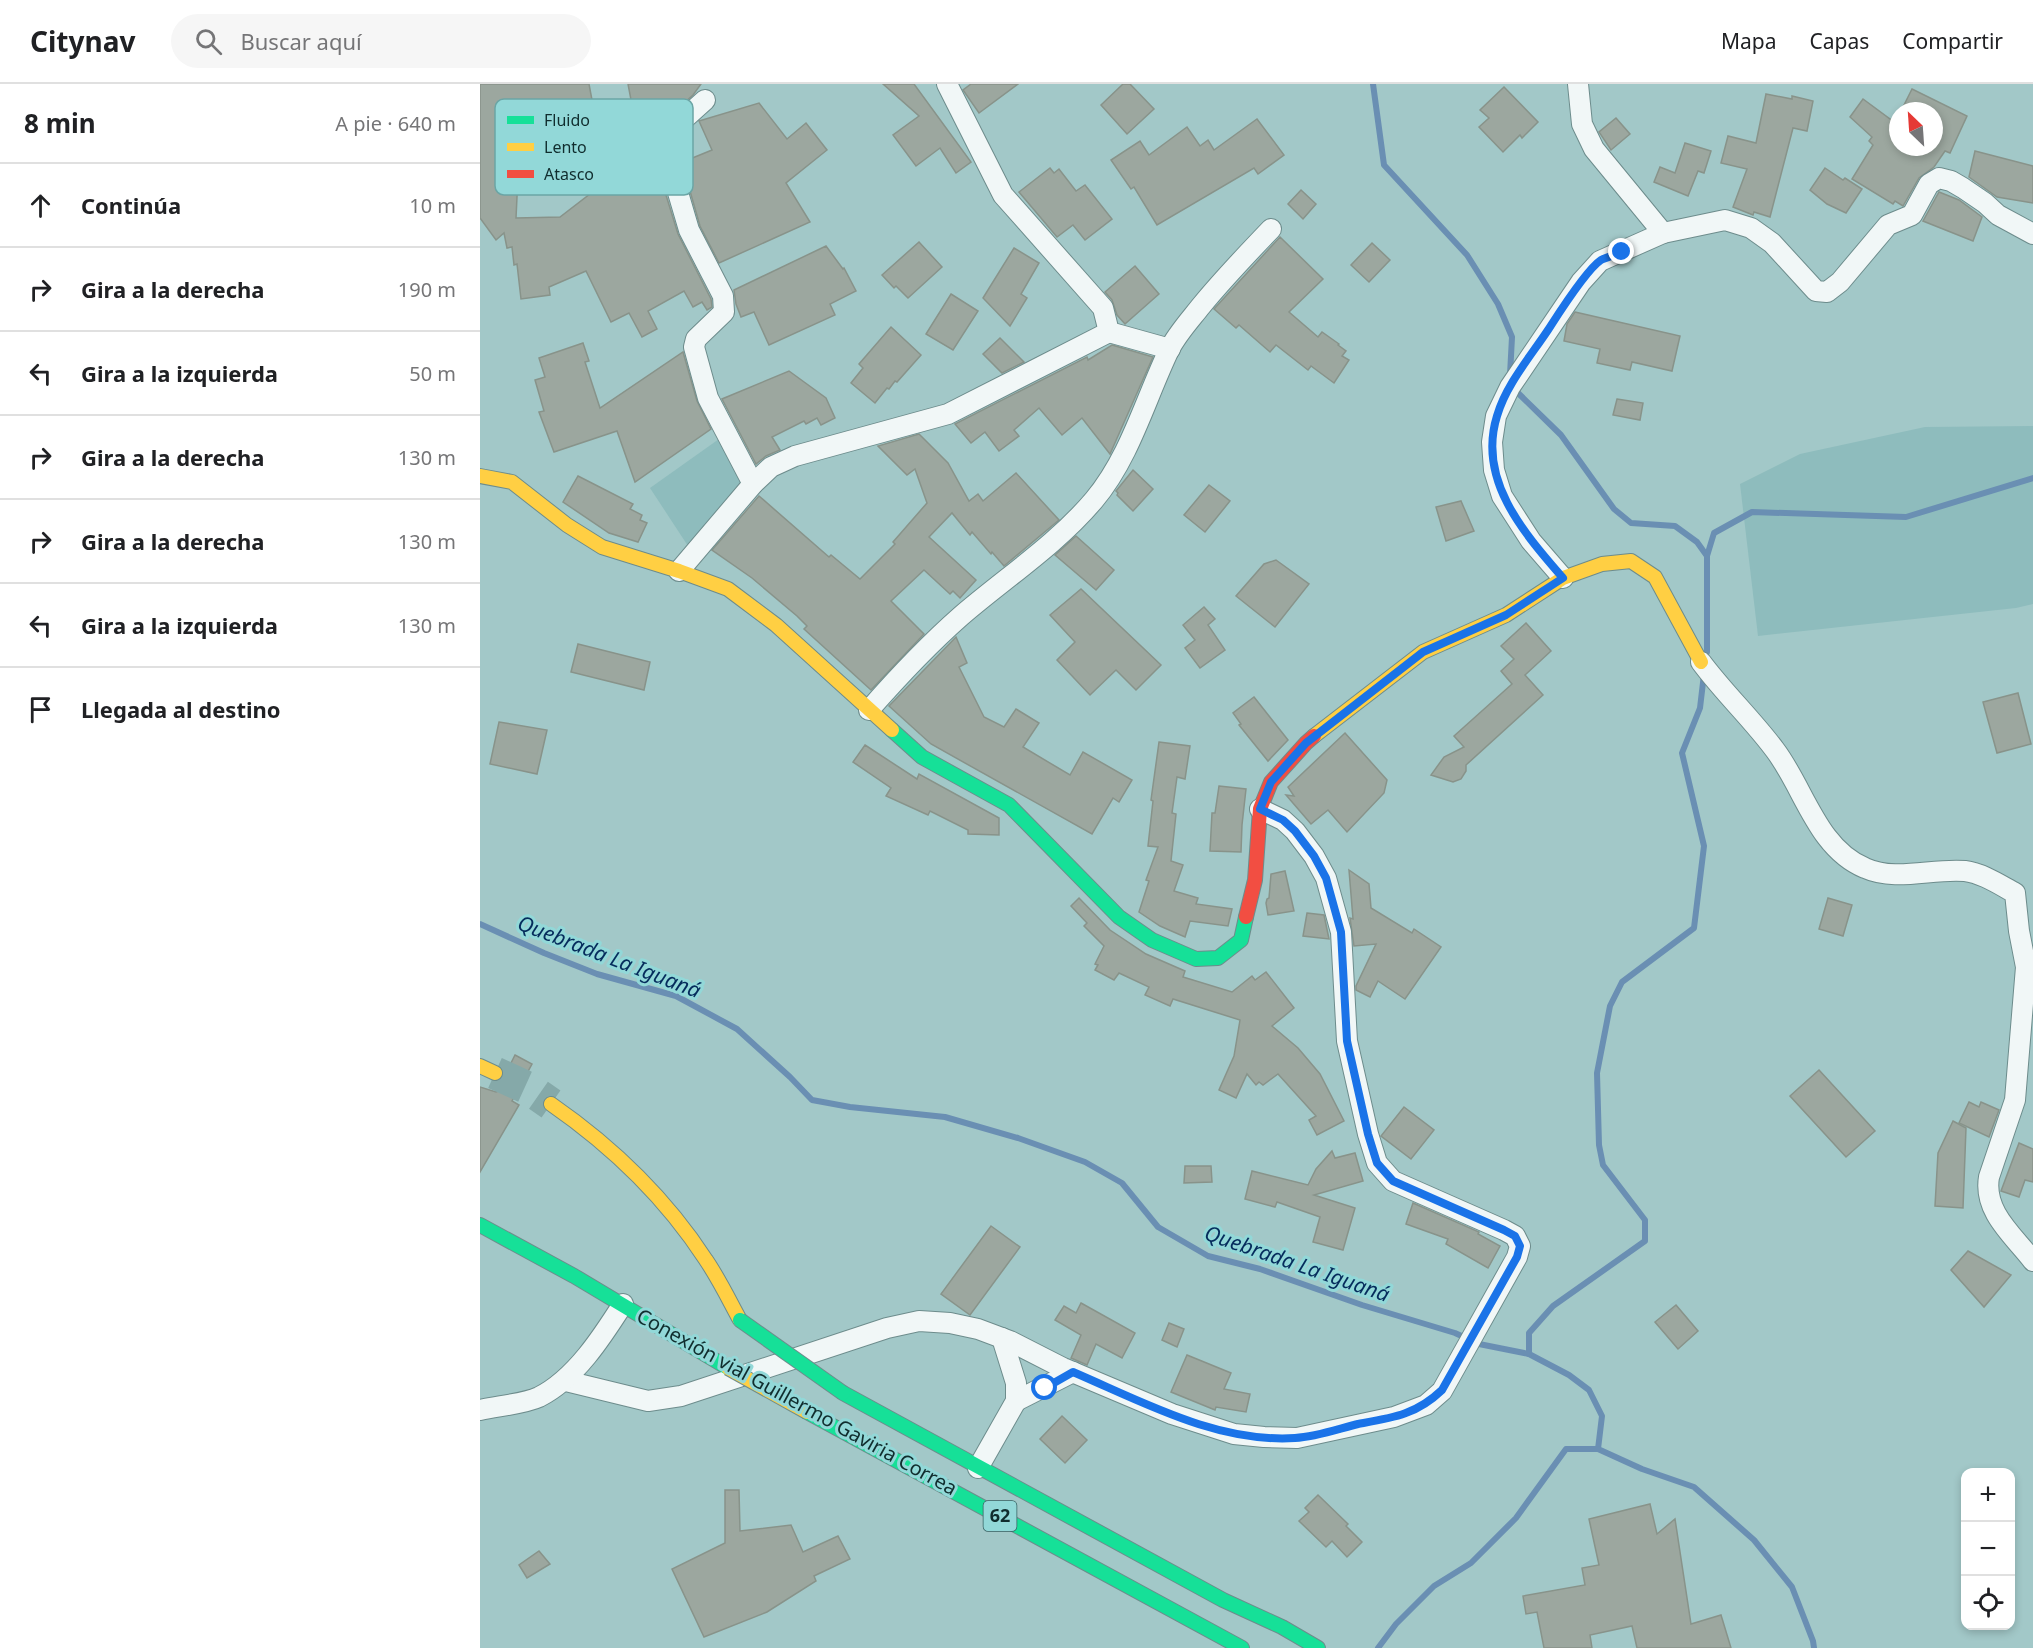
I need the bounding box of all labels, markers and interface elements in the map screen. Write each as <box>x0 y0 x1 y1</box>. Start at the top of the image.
search box <box>171 14 591 68</box>
text: Citynav <box>30 22 135 60</box>
icon: search <box>192 25 225 58</box>
text: Buscar aquí <box>240 26 362 56</box>
text: Mapa <box>1721 27 1777 55</box>
text: Capas <box>1810 27 1869 55</box>
text: Compartir <box>1902 27 2003 55</box>
legend <box>495 99 693 195</box>
north arrow <box>1889 102 1943 156</box>
text: 8 min <box>24 105 96 141</box>
text: Fluido <box>544 109 590 131</box>
text: A pie · 640 m <box>335 110 456 137</box>
text: Lento <box>544 136 587 158</box>
text: Atasco <box>544 163 594 185</box>
icon: ahead <box>24 189 57 222</box>
text: Continúa <box>81 190 181 220</box>
text: 10 m <box>409 192 456 219</box>
route end <box>1608 238 1634 264</box>
icon: right <box>24 273 57 306</box>
text: Gira a la derecha <box>81 274 265 304</box>
text: 190 m <box>398 276 456 303</box>
icon: left <box>24 357 57 390</box>
text: Gira a la izquierda <box>81 358 278 388</box>
text: 50 m <box>409 360 456 387</box>
icon: right <box>24 441 57 474</box>
text: Gira a la derecha <box>81 442 265 472</box>
text: 130 m <box>398 444 456 471</box>
icon: right <box>24 525 57 558</box>
text: Gira a la derecha <box>81 526 265 556</box>
text: 130 m <box>398 528 456 555</box>
icon: left <box>24 609 57 642</box>
text: Gira a la izquierda <box>81 610 278 640</box>
text: 130 m <box>398 612 456 639</box>
icon: arrive <box>24 693 57 726</box>
text: Llegada al destino <box>81 694 281 724</box>
water label: Quebrada La Iguaná <box>514 908 705 1004</box>
water label: Quebrada La Iguaná <box>1201 1218 1394 1308</box>
street label: Conexión vial Guillermo Gaviria Correa <box>632 1302 962 1501</box>
route start <box>1031 1374 1057 1400</box>
map controls <box>1961 1468 2015 1630</box>
button: + <box>1961 1468 2015 1522</box>
road number: 62 <box>984 1501 1016 1531</box>
button: − <box>1961 1522 2015 1576</box>
button: locate <box>1961 1576 2015 1630</box>

